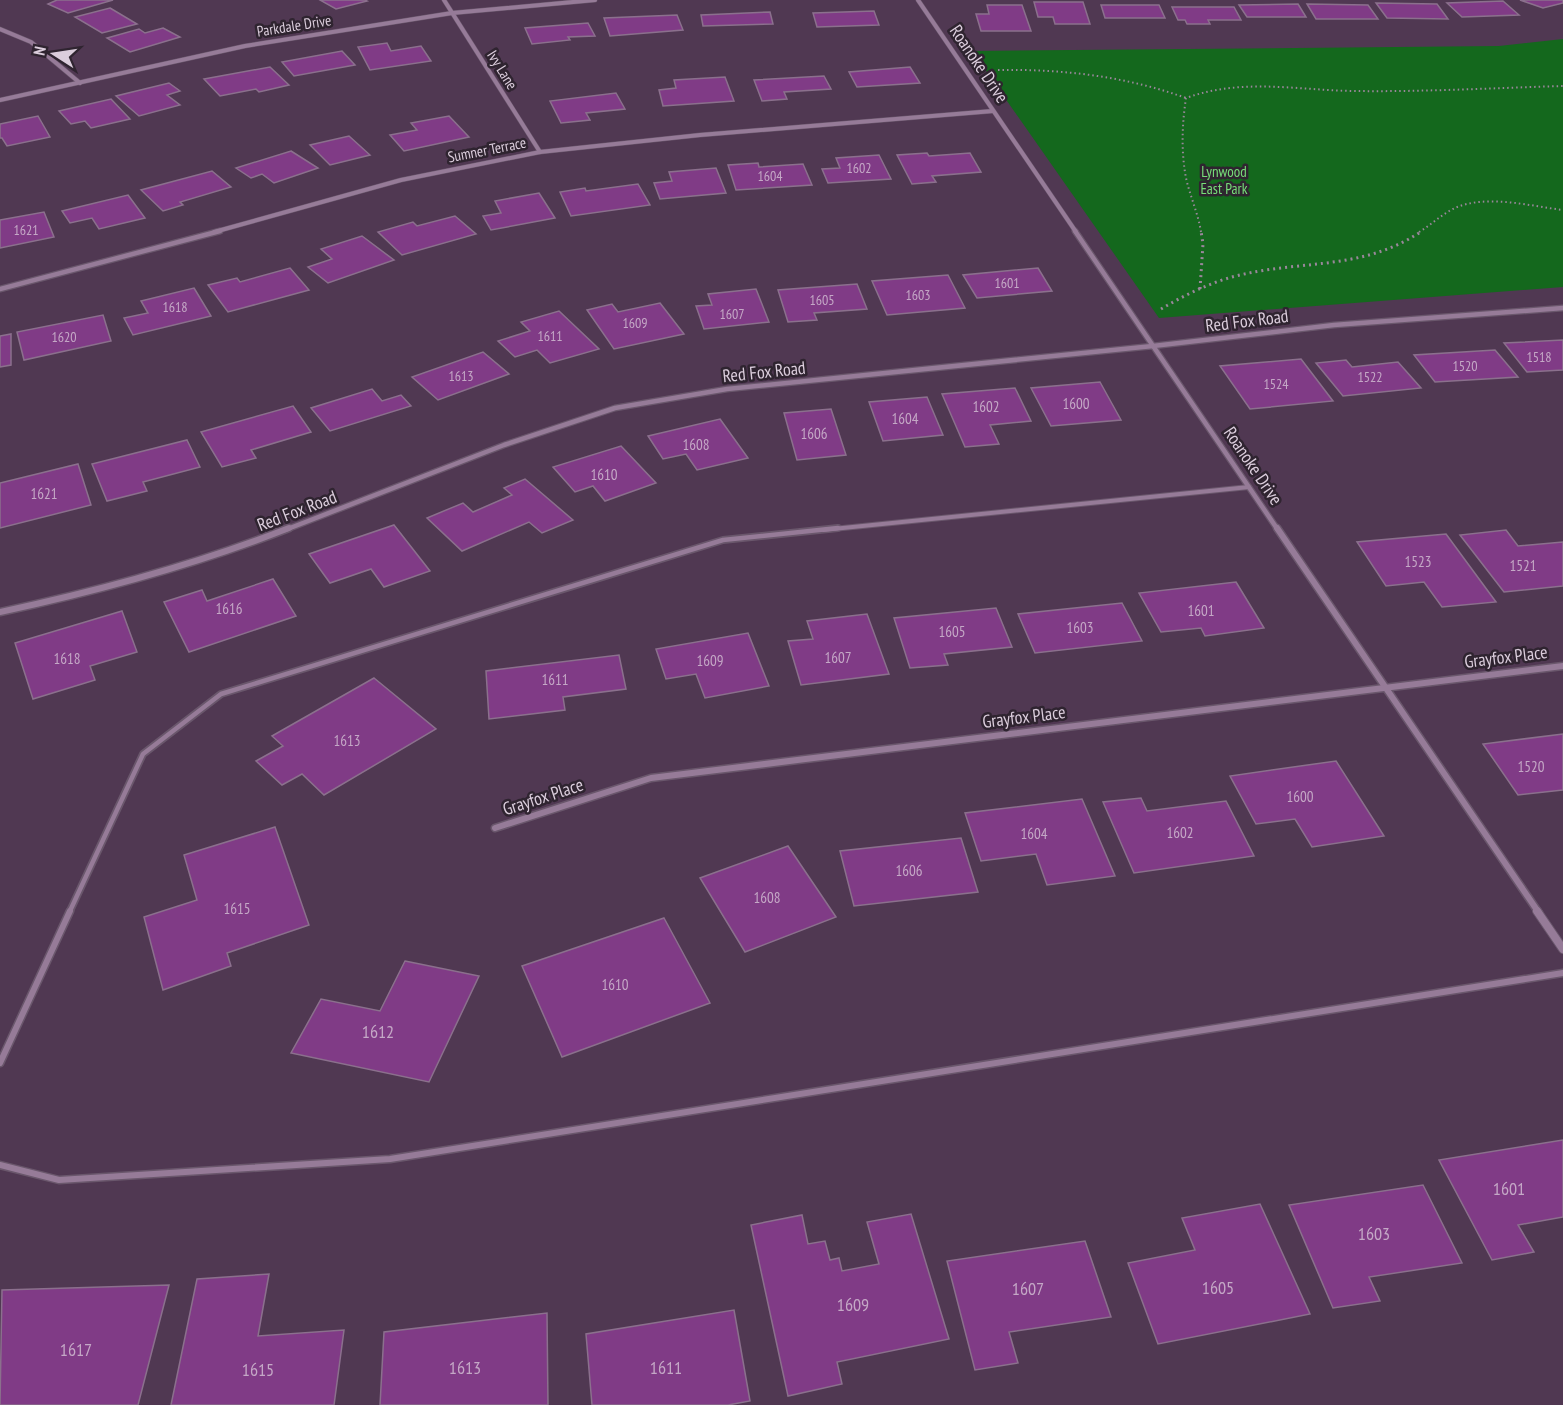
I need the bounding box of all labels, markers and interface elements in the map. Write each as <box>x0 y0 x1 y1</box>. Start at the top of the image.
street label: Parkdale Drive <box>255 10 332 41</box>
street label: Roanoke Drive <box>945 20 1014 107</box>
north arrow <box>24 24 84 84</box>
text: N <box>29 45 50 57</box>
street label: Ivy Lane <box>483 47 522 93</box>
street label: Sumner Terrace <box>446 133 528 166</box>
house number: 1602 <box>846 159 872 177</box>
park label: Lynwood East Park <box>1200 162 1248 198</box>
house number: 1604 <box>757 167 783 185</box>
house number: 1621 <box>13 221 39 239</box>
house number: 1601 <box>994 274 1020 292</box>
house number: 1603 <box>905 286 931 304</box>
house number: 1605 <box>809 291 835 309</box>
house number: 1618 <box>162 298 188 316</box>
street label: Red Fox Road <box>1204 304 1290 337</box>
house number: 1607 <box>719 305 745 323</box>
house number: 1609 <box>622 314 648 332</box>
house number: 1611 <box>537 327 563 345</box>
house number: 1620 <box>51 328 77 346</box>
house number: 1518 <box>1526 348 1552 366</box>
street label: Red Fox Road <box>721 356 807 387</box>
house number: 1520 <box>1452 357 1478 375</box>
house number: 1613 <box>448 367 474 385</box>
house number: 1522 <box>1357 368 1383 386</box>
house number: 1524 <box>1263 375 1289 393</box>
house number: 1600 <box>1062 394 1090 413</box>
house number: 1602 <box>972 397 1000 416</box>
house number: 1604 <box>891 409 919 428</box>
street label: Roanoke Drive <box>1219 422 1288 509</box>
house number: 1606 <box>800 424 828 443</box>
house number: 1608 <box>682 435 710 454</box>
house number: 1610 <box>590 465 618 484</box>
house number: 1621 <box>30 484 58 503</box>
street label: Red Fox Road <box>254 485 340 536</box>
house number: 1523 <box>1404 552 1432 571</box>
house number: 1521 <box>1509 556 1537 575</box>
house number: 1616 <box>215 599 243 618</box>
house number: 1601 <box>1187 601 1215 620</box>
house number: 1603 <box>1066 618 1094 637</box>
house number: 1605 <box>938 622 966 641</box>
street label: Grayfox Place <box>1463 640 1549 673</box>
house number: 1607 <box>824 648 852 667</box>
house number: 1618 <box>53 649 81 668</box>
house number: 1609 <box>696 651 724 670</box>
house number: 1611 <box>541 670 569 689</box>
street label: Grayfox Place <box>981 700 1067 733</box>
house number: 1613 <box>333 731 361 750</box>
house number: 1520 <box>1517 757 1545 776</box>
street label: Grayfox Place <box>500 773 586 820</box>
house number: 1600 <box>1286 787 1314 806</box>
house number: 1602 <box>1166 823 1194 842</box>
house number: 1604 <box>1020 824 1048 843</box>
house number: 1606 <box>895 861 923 880</box>
house number: 1608 <box>753 888 781 907</box>
house number: 1615 <box>223 899 251 918</box>
house number: 1610 <box>601 975 629 994</box>
house number: 1612 <box>362 1020 394 1043</box>
house number: 1601 <box>1493 1177 1525 1200</box>
house number: 1603 <box>1358 1222 1390 1245</box>
house number: 1605 <box>1202 1276 1234 1299</box>
house number: 1607 <box>1012 1277 1044 1300</box>
house number: 1609 <box>837 1293 869 1316</box>
house number: 1617 <box>60 1338 92 1361</box>
house number: 1613 <box>449 1356 481 1379</box>
house number: 1611 <box>650 1356 682 1379</box>
house number: 1615 <box>242 1358 274 1381</box>

